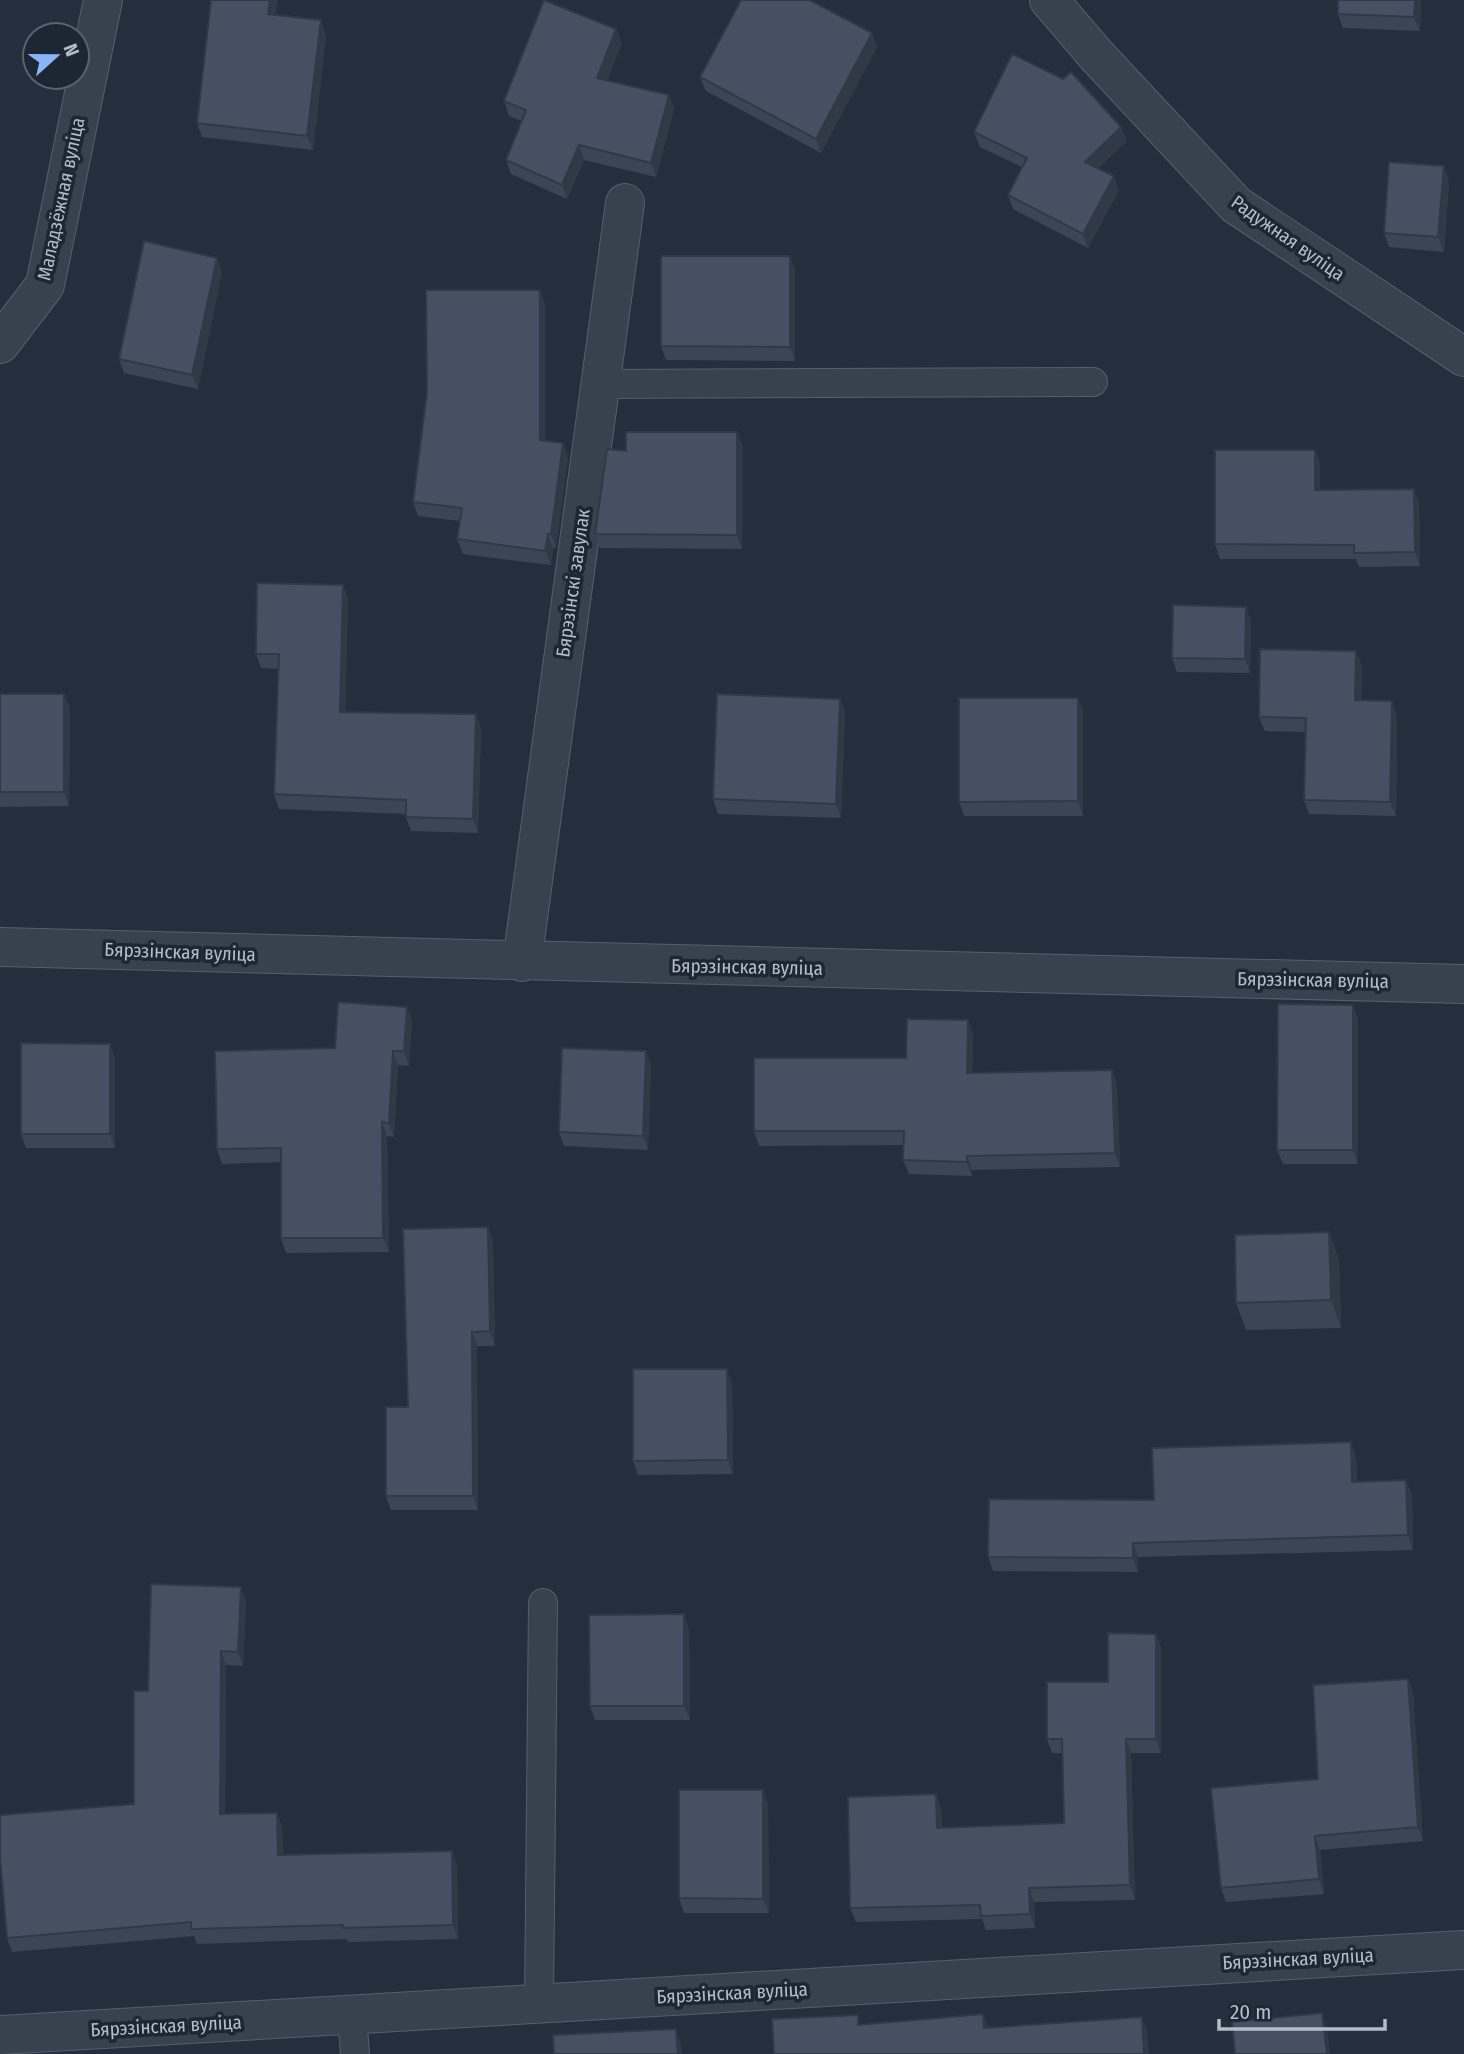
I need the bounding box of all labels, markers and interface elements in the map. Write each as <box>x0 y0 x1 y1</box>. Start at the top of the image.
north arrow <box>21 21 91 91</box>
text: N <box>59 41 84 60</box>
street label: Маладзёжная вуліца <box>32 115 90 283</box>
street label: Радужная вуліца <box>1227 190 1349 286</box>
street label: Бярэзінскі завулак <box>551 507 595 659</box>
street label: Бярэзінская вуліца <box>104 938 256 966</box>
street label: Бярэзінская вуліца <box>671 954 823 980</box>
street label: Бярэзінская вуліца <box>1237 967 1389 993</box>
street label: Бярэзінская вуліца <box>1222 1944 1374 1974</box>
street label: Бярэзінская вуліца <box>656 1978 808 2008</box>
scale bar <box>1219 1988 1385 2032</box>
text: 20 m <box>1230 1999 1271 2025</box>
street label: Бярэзінская вуліца <box>90 2011 242 2041</box>

